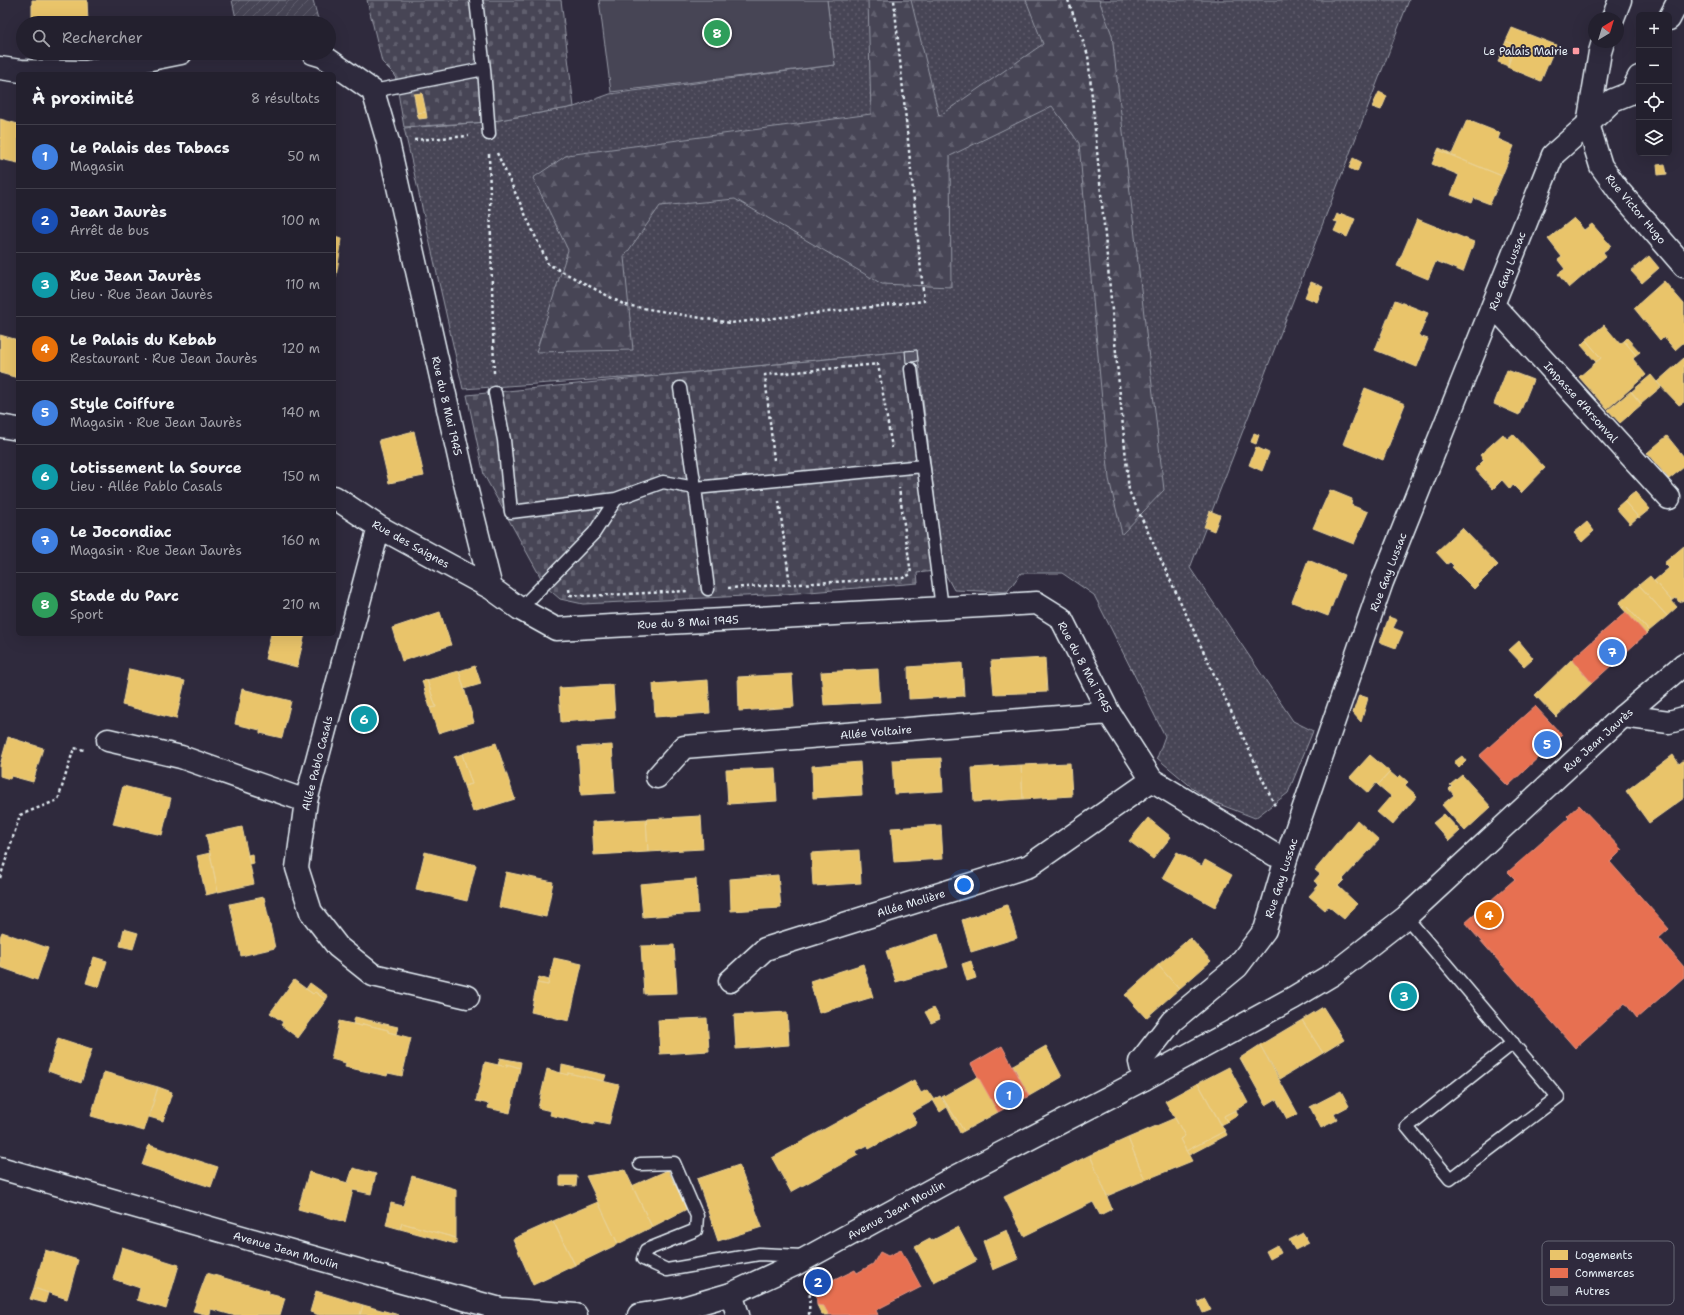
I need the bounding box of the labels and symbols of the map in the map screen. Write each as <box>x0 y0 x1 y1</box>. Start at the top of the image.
north arrow <box>1588 12 1624 48</box>
pin: 8 <box>704 18 730 48</box>
place label: Le Palais Mairie <box>1483 44 1568 59</box>
marker: Le Palais Mairie <box>1571 46 1581 56</box>
street label: Rue Victor Hugo <box>1602 171 1669 248</box>
street label: Rue Gay Lussac <box>1486 229 1530 313</box>
street label: Rue du 8 Mai 1945 <box>428 355 465 458</box>
street label: Impasse d'Arsonval <box>1540 359 1621 447</box>
street label: Rue des Saignes <box>369 517 452 572</box>
street label: Rue Gay Lussac <box>1367 530 1411 614</box>
street label: Rue du 8 Mai 1945 <box>637 612 739 633</box>
street label: Rue du 8 Mai 1945 <box>1054 619 1115 716</box>
pin: 7 <box>1599 637 1625 667</box>
pin: 6 <box>351 704 377 734</box>
street label: Rue Jean Jaurès <box>1560 705 1636 776</box>
street label: Allée Pablo Casals <box>298 714 337 812</box>
street label: Allée Voltaire <box>839 722 913 743</box>
pin: 5 <box>1534 729 1560 759</box>
street label: Rue Gay Lussac <box>1261 836 1302 920</box>
your location <box>954 875 974 895</box>
street label: Allée Molière <box>875 886 947 921</box>
pin: 4 <box>1476 900 1502 930</box>
pin: 3 <box>1391 981 1417 1011</box>
pin: 1 <box>996 1080 1022 1110</box>
street label: Avenue Jean Moulin <box>845 1177 948 1243</box>
street label: Avenue Jean Moulin <box>231 1228 341 1273</box>
legend <box>1542 1241 1674 1305</box>
text: Logements <box>1575 1248 1633 1263</box>
text: Commerces <box>1575 1266 1634 1281</box>
pin: 2 <box>805 1267 831 1297</box>
text: Autres <box>1575 1284 1610 1299</box>

